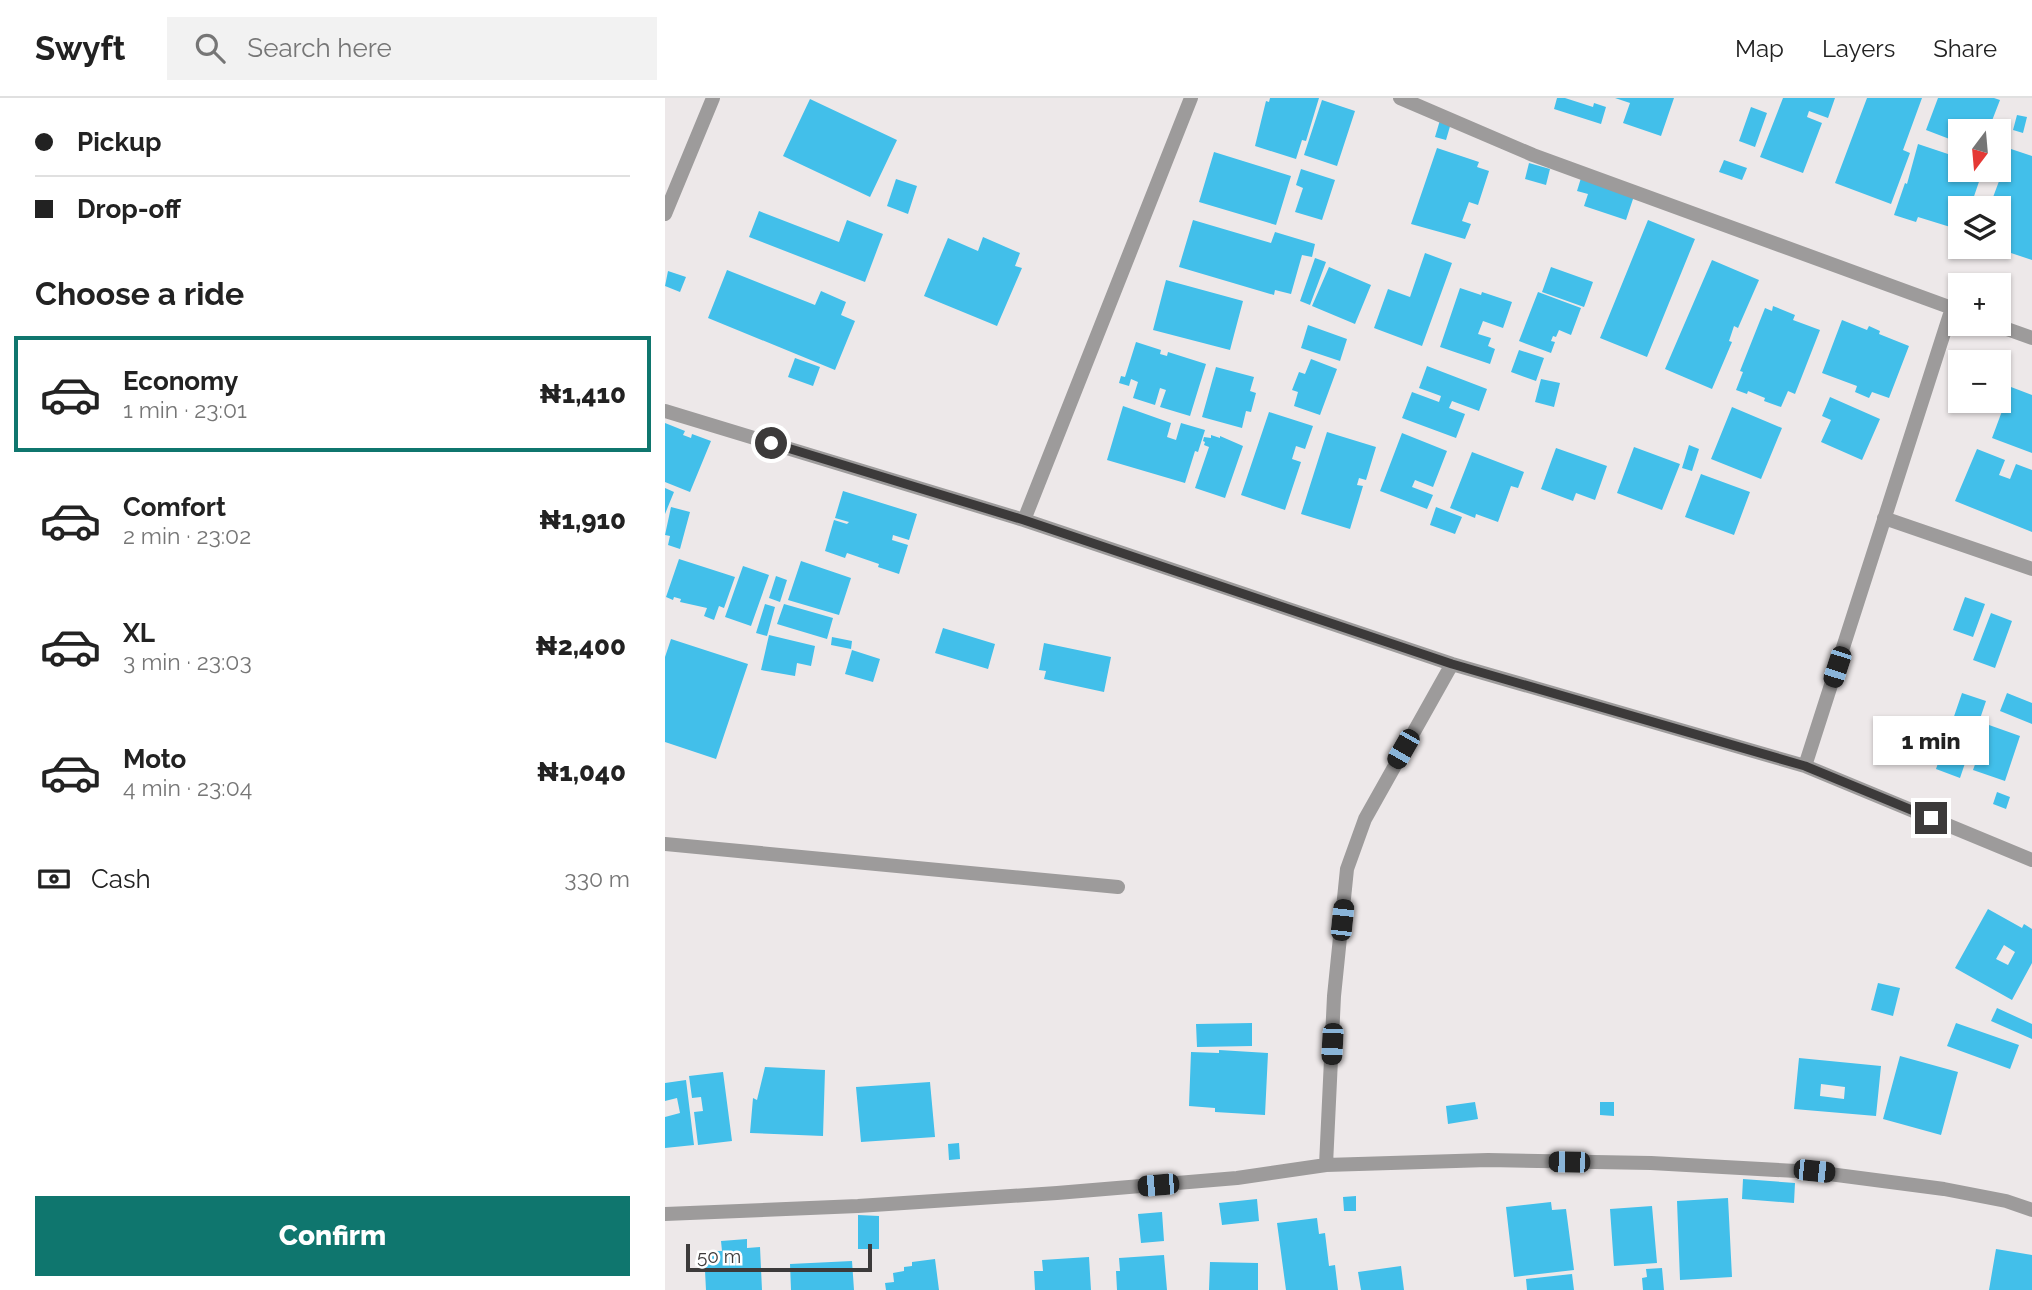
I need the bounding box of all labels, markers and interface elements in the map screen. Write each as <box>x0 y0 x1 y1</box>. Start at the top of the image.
search box <box>167 17 657 80</box>
text: Swyft <box>35 29 125 68</box>
icon: search <box>191 29 229 67</box>
text: Search here <box>247 33 392 63</box>
text: Map <box>1735 34 1784 63</box>
text: Layers <box>1822 34 1895 63</box>
text: Share <box>1933 34 1997 63</box>
north arrow <box>1948 119 2011 182</box>
map controls <box>1948 119 2011 413</box>
text: Pickup <box>77 127 162 157</box>
text: Drop-off <box>77 194 181 224</box>
button: layers <box>1948 196 2011 259</box>
button: + <box>1948 273 2011 336</box>
text: Choose a ride <box>35 275 244 312</box>
button: − <box>1948 350 2011 413</box>
icon: car <box>39 363 102 426</box>
text: Economy <box>123 366 238 396</box>
text: ₦1,410 <box>539 379 626 409</box>
text: 1 min · 23:01 <box>123 396 247 423</box>
route start <box>755 427 787 459</box>
icon: car <box>39 489 102 552</box>
text: Comfort <box>123 492 226 522</box>
text: ₦1,910 <box>539 505 626 535</box>
text: 2 min · 23:02 <box>123 522 251 549</box>
icon: car <box>39 615 102 678</box>
text: XL <box>123 618 155 648</box>
text: ₦2,400 <box>535 631 626 661</box>
car <box>1821 644 1854 690</box>
text: 3 min · 23:03 <box>123 648 252 675</box>
callout: 1 min <box>1873 716 1989 766</box>
car <box>1384 726 1423 772</box>
text: 1 min <box>1901 727 1961 754</box>
icon: car <box>39 741 102 804</box>
text: Moto <box>123 744 186 774</box>
text: ₦1,040 <box>537 757 626 787</box>
text: 4 min · 23:04 <box>123 774 252 801</box>
route end <box>1915 802 1947 834</box>
icon: cash <box>35 860 73 898</box>
text: Cash <box>91 864 151 894</box>
text: 330 m <box>564 865 630 892</box>
car <box>1330 898 1355 942</box>
car <box>1321 1022 1344 1066</box>
car <box>1548 1151 1591 1173</box>
car <box>1793 1158 1836 1184</box>
car <box>1137 1173 1180 1197</box>
button: Confirm <box>35 1196 630 1276</box>
scale bar <box>686 1241 871 1273</box>
text: 50 m <box>697 1245 741 1267</box>

